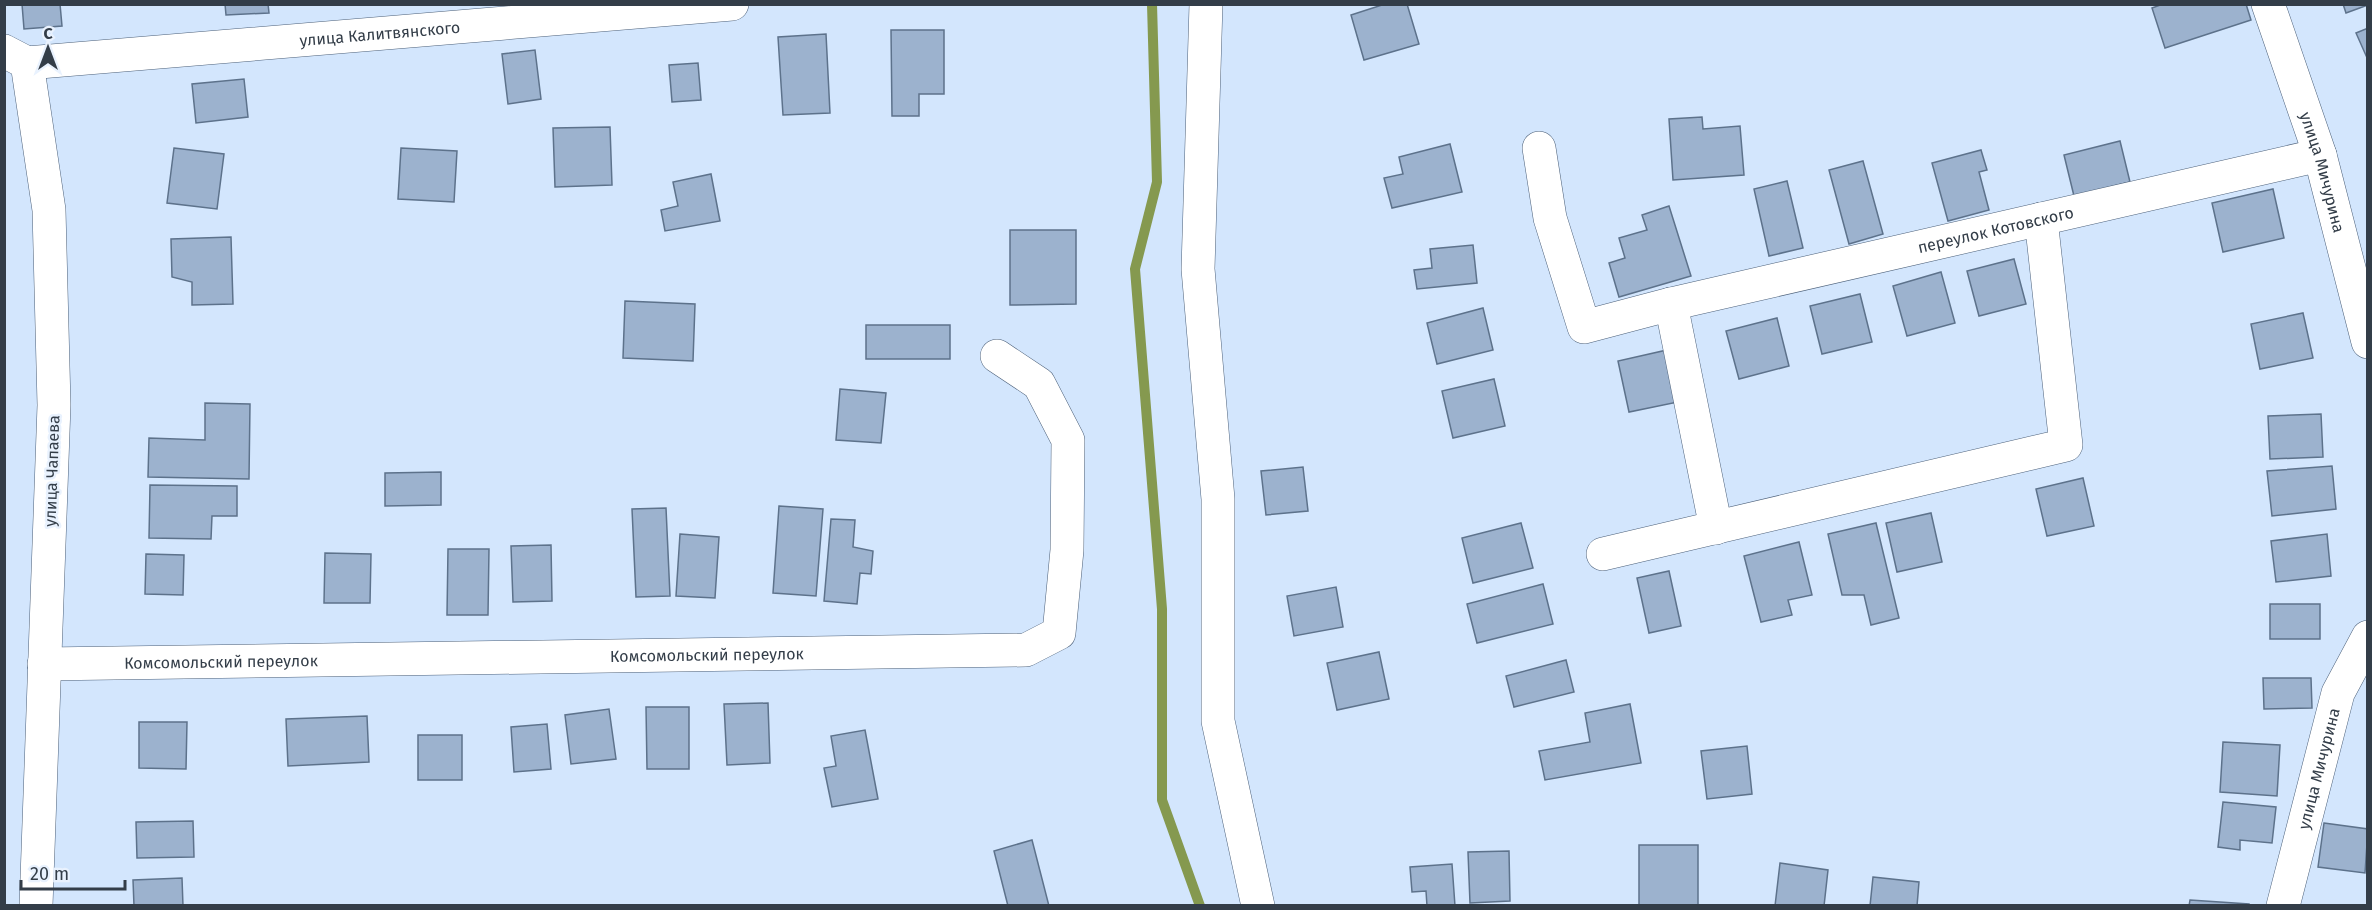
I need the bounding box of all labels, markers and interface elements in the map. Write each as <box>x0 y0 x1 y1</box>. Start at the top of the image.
street label: улица Калитвянского <box>299 17 461 50</box>
north arrow <box>18 18 78 78</box>
text: С <box>43 24 53 43</box>
street label: улица Мичурина <box>2296 109 2349 235</box>
street label: переулок Котовского <box>1916 202 2075 257</box>
street label: улица Чапаева <box>41 415 63 527</box>
street label: Комсомольский переулок <box>610 644 805 665</box>
street label: Комсомольский переулок <box>124 651 319 672</box>
street label: улица Мичурина <box>2294 706 2343 831</box>
scale bar <box>21 853 124 891</box>
text: 20 m <box>30 863 69 885</box>

